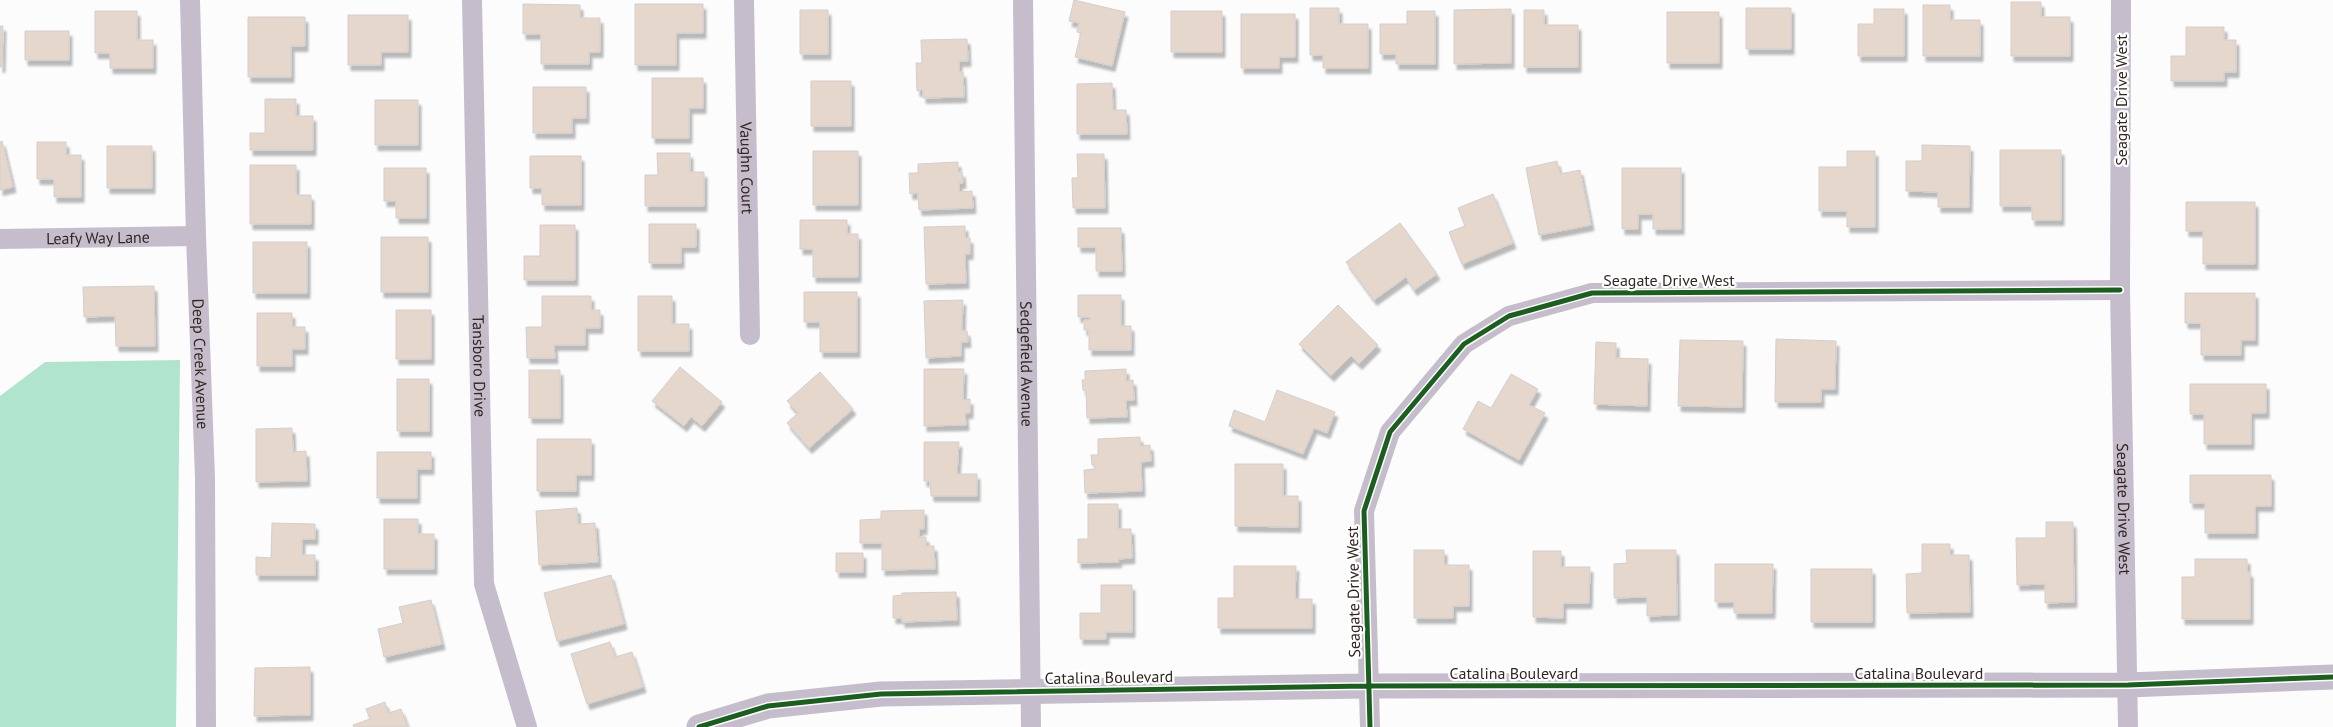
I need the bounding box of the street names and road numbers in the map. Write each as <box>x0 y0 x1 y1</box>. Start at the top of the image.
street label: Seagate Drive West <box>2111 34 2131 166</box>
street label: Vaughn Court <box>736 121 758 215</box>
street label: Leafy Way Lane <box>46 227 150 248</box>
street label: Seagate Drive West <box>1603 270 1735 290</box>
street label: Deep Creek Avenue <box>188 298 213 430</box>
street label: Sedgefield Avenue <box>1016 301 1038 427</box>
street label: Tansboro Drive <box>468 315 491 417</box>
street label: Seagate Drive West <box>2113 443 2135 575</box>
street label: Seagate Drive West <box>1342 526 1364 658</box>
street label: Catalina Boulevard <box>1450 663 1578 683</box>
street label: Catalina Boulevard <box>1855 663 1983 683</box>
street label: Catalina Boulevard <box>1044 666 1174 688</box>

